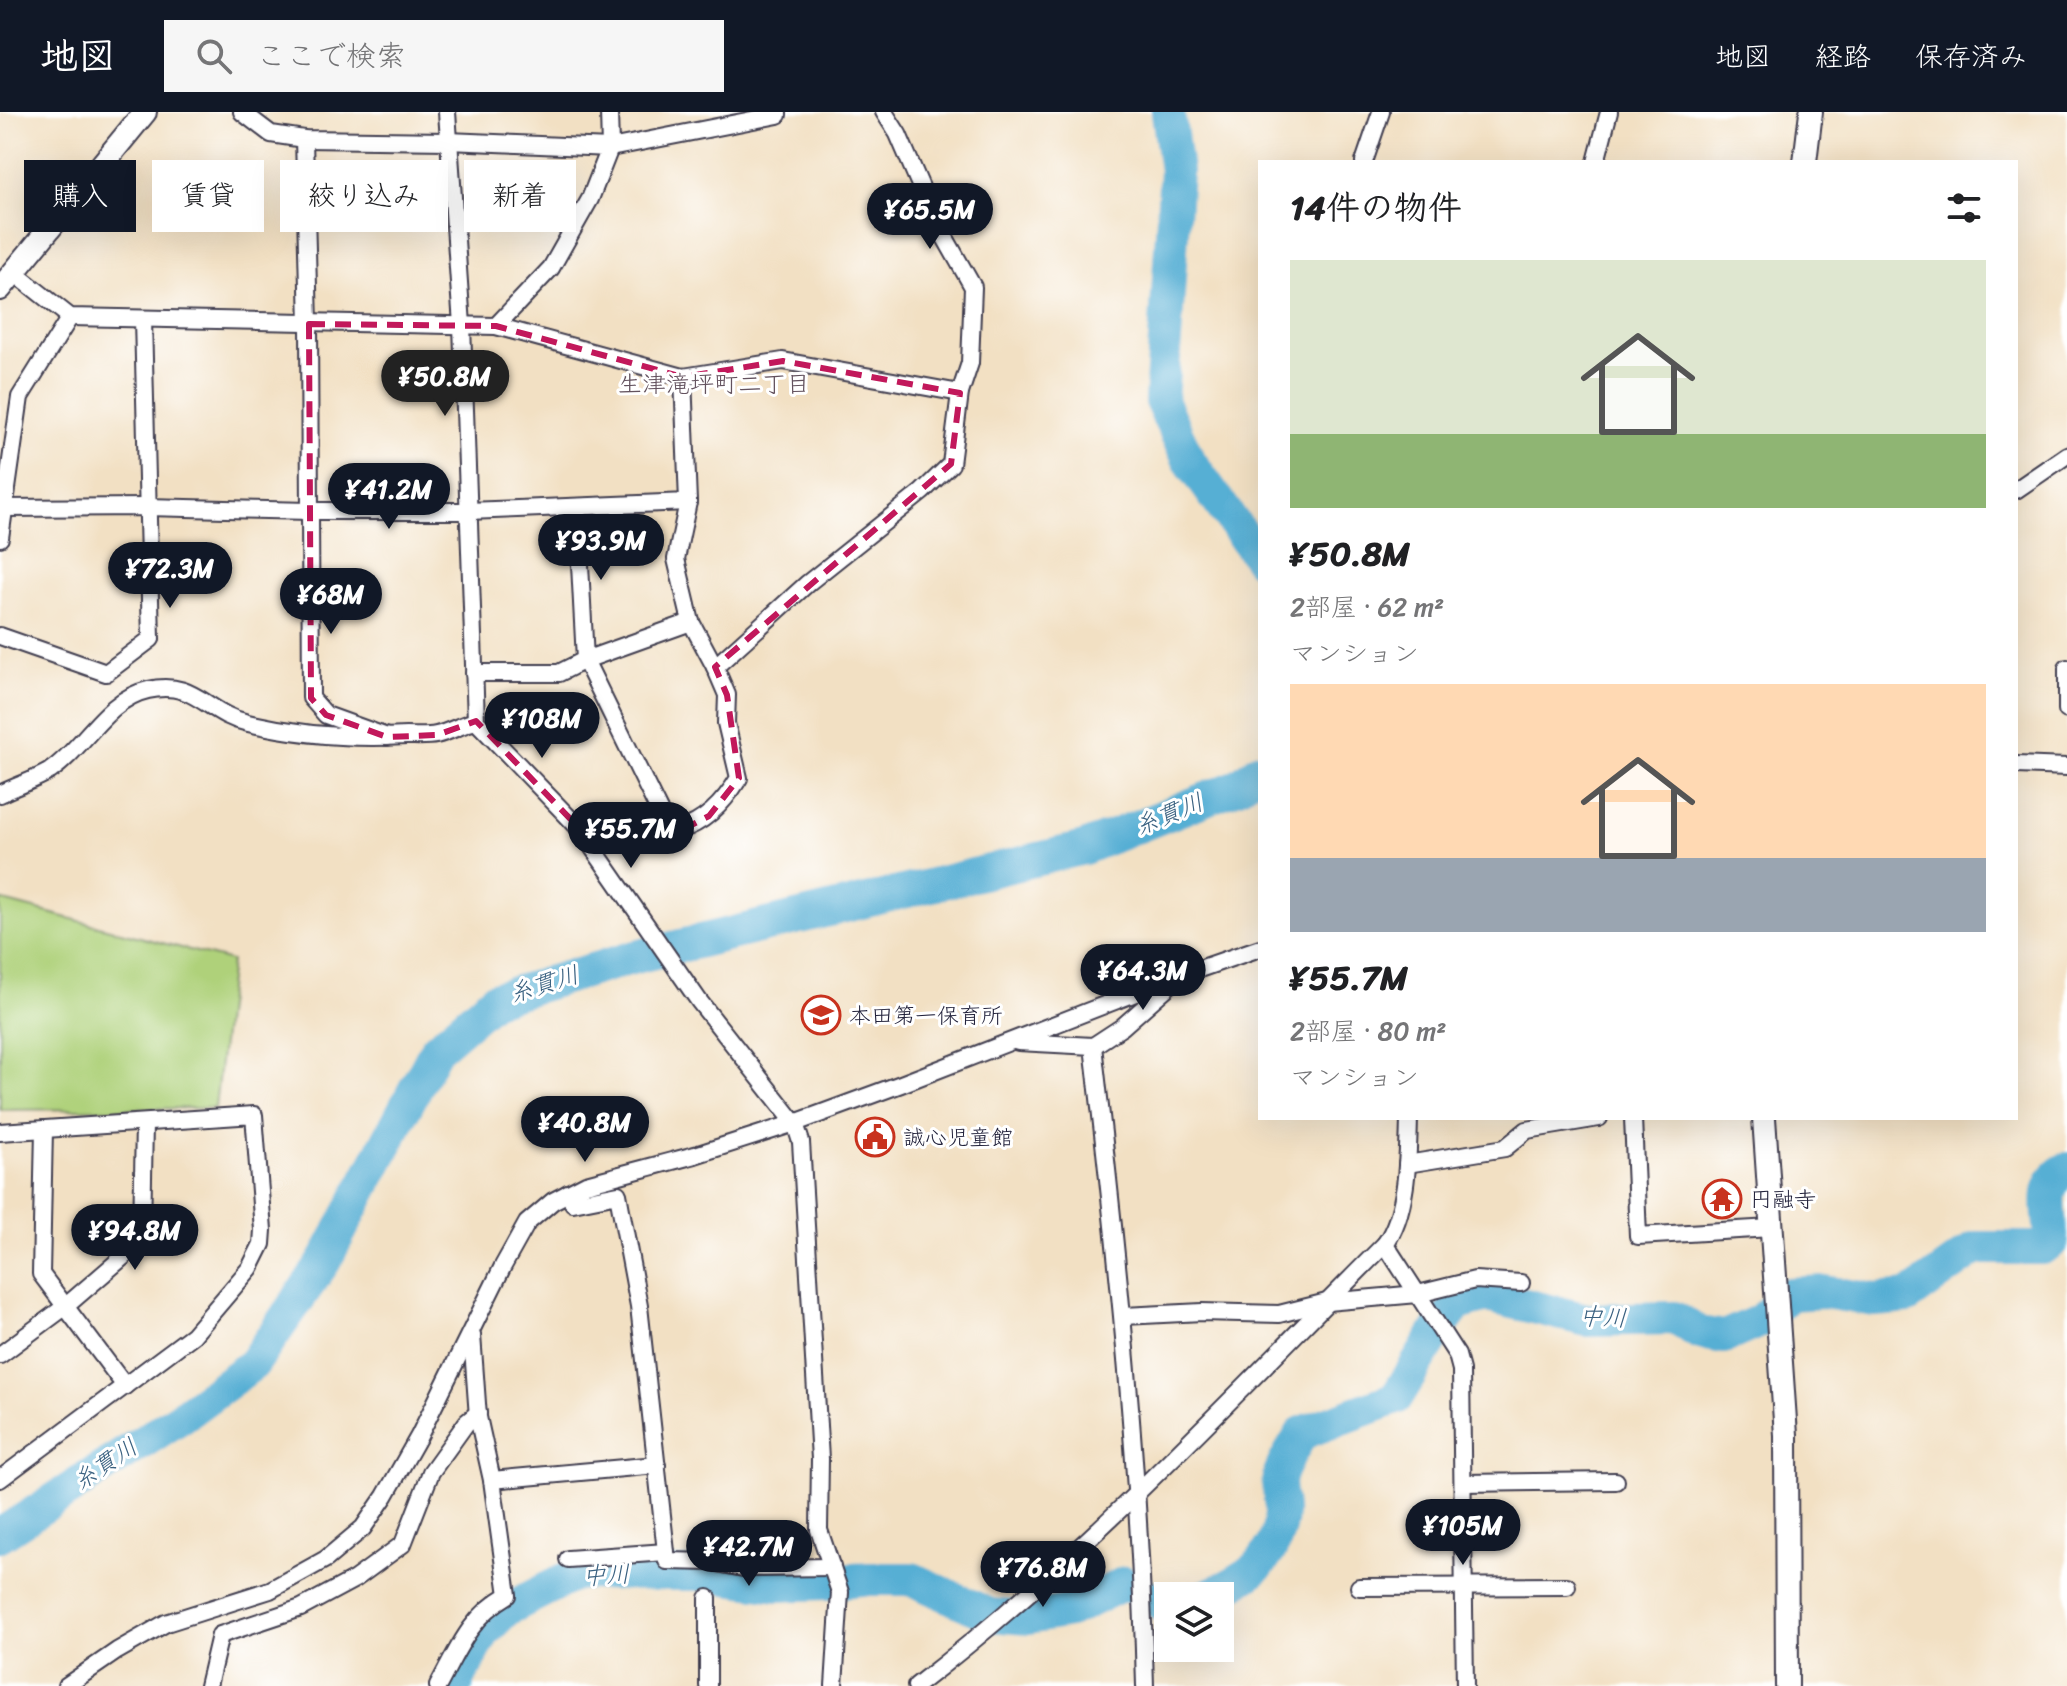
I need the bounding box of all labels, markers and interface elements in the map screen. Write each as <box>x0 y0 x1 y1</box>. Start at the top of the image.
search box <box>164 20 724 92</box>
text: 地図 <box>40 23 116 90</box>
text: ここで検索 <box>256 29 406 83</box>
text: 地図 <box>1715 32 1771 81</box>
text: 経路 <box>1815 32 1871 81</box>
text: 保存済み <box>1915 32 2027 81</box>
icon: search <box>192 34 236 78</box>
chip: 購入 <box>24 160 136 232</box>
chip: 賃貸 <box>152 160 264 232</box>
chip: 絞り込み <box>280 160 448 232</box>
chip: 新着 <box>464 160 576 232</box>
text: 14件の物件 <box>1290 178 1462 238</box>
pin: ¥65.5M <box>865 183 995 251</box>
text: ¥65.5M <box>885 186 975 232</box>
icon: filters <box>1942 186 1986 230</box>
icon: home <box>1566 312 1710 456</box>
pin: ¥50.8M <box>380 350 510 418</box>
text: ¥50.8M <box>399 353 491 399</box>
district label: 生津滝坪町二丁目 <box>618 363 810 405</box>
pin: ¥41.2M <box>324 463 454 531</box>
text: ¥41.2M <box>346 466 432 512</box>
pin: ¥93.9M <box>536 514 666 582</box>
text: ¥93.9M <box>556 517 646 563</box>
text: ¥50.8M <box>1290 524 1410 584</box>
pin: ¥72.3M <box>105 542 235 610</box>
text: ¥72.3M <box>126 545 214 591</box>
pin: ¥68M <box>284 568 378 636</box>
text: ¥68M <box>298 571 364 617</box>
text: 2部屋 · 62 m² <box>1290 584 1444 630</box>
text: マンション <box>1290 630 1419 676</box>
pin: ¥108M <box>486 692 598 760</box>
text: ¥108M <box>503 695 581 741</box>
icon: home <box>1566 736 1710 880</box>
water label: 糸貫川 <box>1128 781 1210 847</box>
pin: ¥55.7M <box>566 802 696 870</box>
text: ¥55.7M <box>586 805 676 851</box>
pin: ¥64.3M <box>1078 944 1208 1012</box>
text: ¥64.3M <box>1099 947 1187 993</box>
text: ¥55.7M <box>1290 948 1408 1008</box>
water label: 糸貫川 <box>503 953 585 1015</box>
school or university icon: 本田第一保育所 <box>800 994 842 1036</box>
place label: 本田第一保育所 <box>849 996 1003 1035</box>
text: 2部屋 · 80 m² <box>1290 1008 1447 1054</box>
text: マンション <box>1290 1054 1419 1100</box>
pin: ¥40.8M <box>520 1096 650 1164</box>
text: ¥40.8M <box>539 1099 631 1145</box>
public building icon: 誠心児童館 <box>854 1116 896 1158</box>
place label: 誠心児童館 <box>903 1118 1013 1157</box>
temple icon: 円融寺 <box>1701 1178 1743 1220</box>
place label: 円融寺 <box>1750 1180 1816 1219</box>
pin: ¥94.8M <box>70 1204 200 1272</box>
text: ¥94.8M <box>89 1207 181 1253</box>
water label: 中川 <box>1578 1295 1628 1339</box>
water label: 糸貫川 <box>63 1426 147 1502</box>
pin: ¥105M <box>1407 1499 1519 1567</box>
text: ¥105M <box>1423 1502 1503 1548</box>
pin: ¥42.7M <box>684 1520 814 1588</box>
text: ¥42.7M <box>704 1523 794 1569</box>
pin: ¥76.8M <box>978 1541 1108 1609</box>
text: ¥76.8M <box>999 1544 1087 1590</box>
water label: 中川 <box>581 1553 631 1597</box>
map controls <box>1154 1582 1234 1662</box>
button: layers <box>1154 1582 1234 1662</box>

